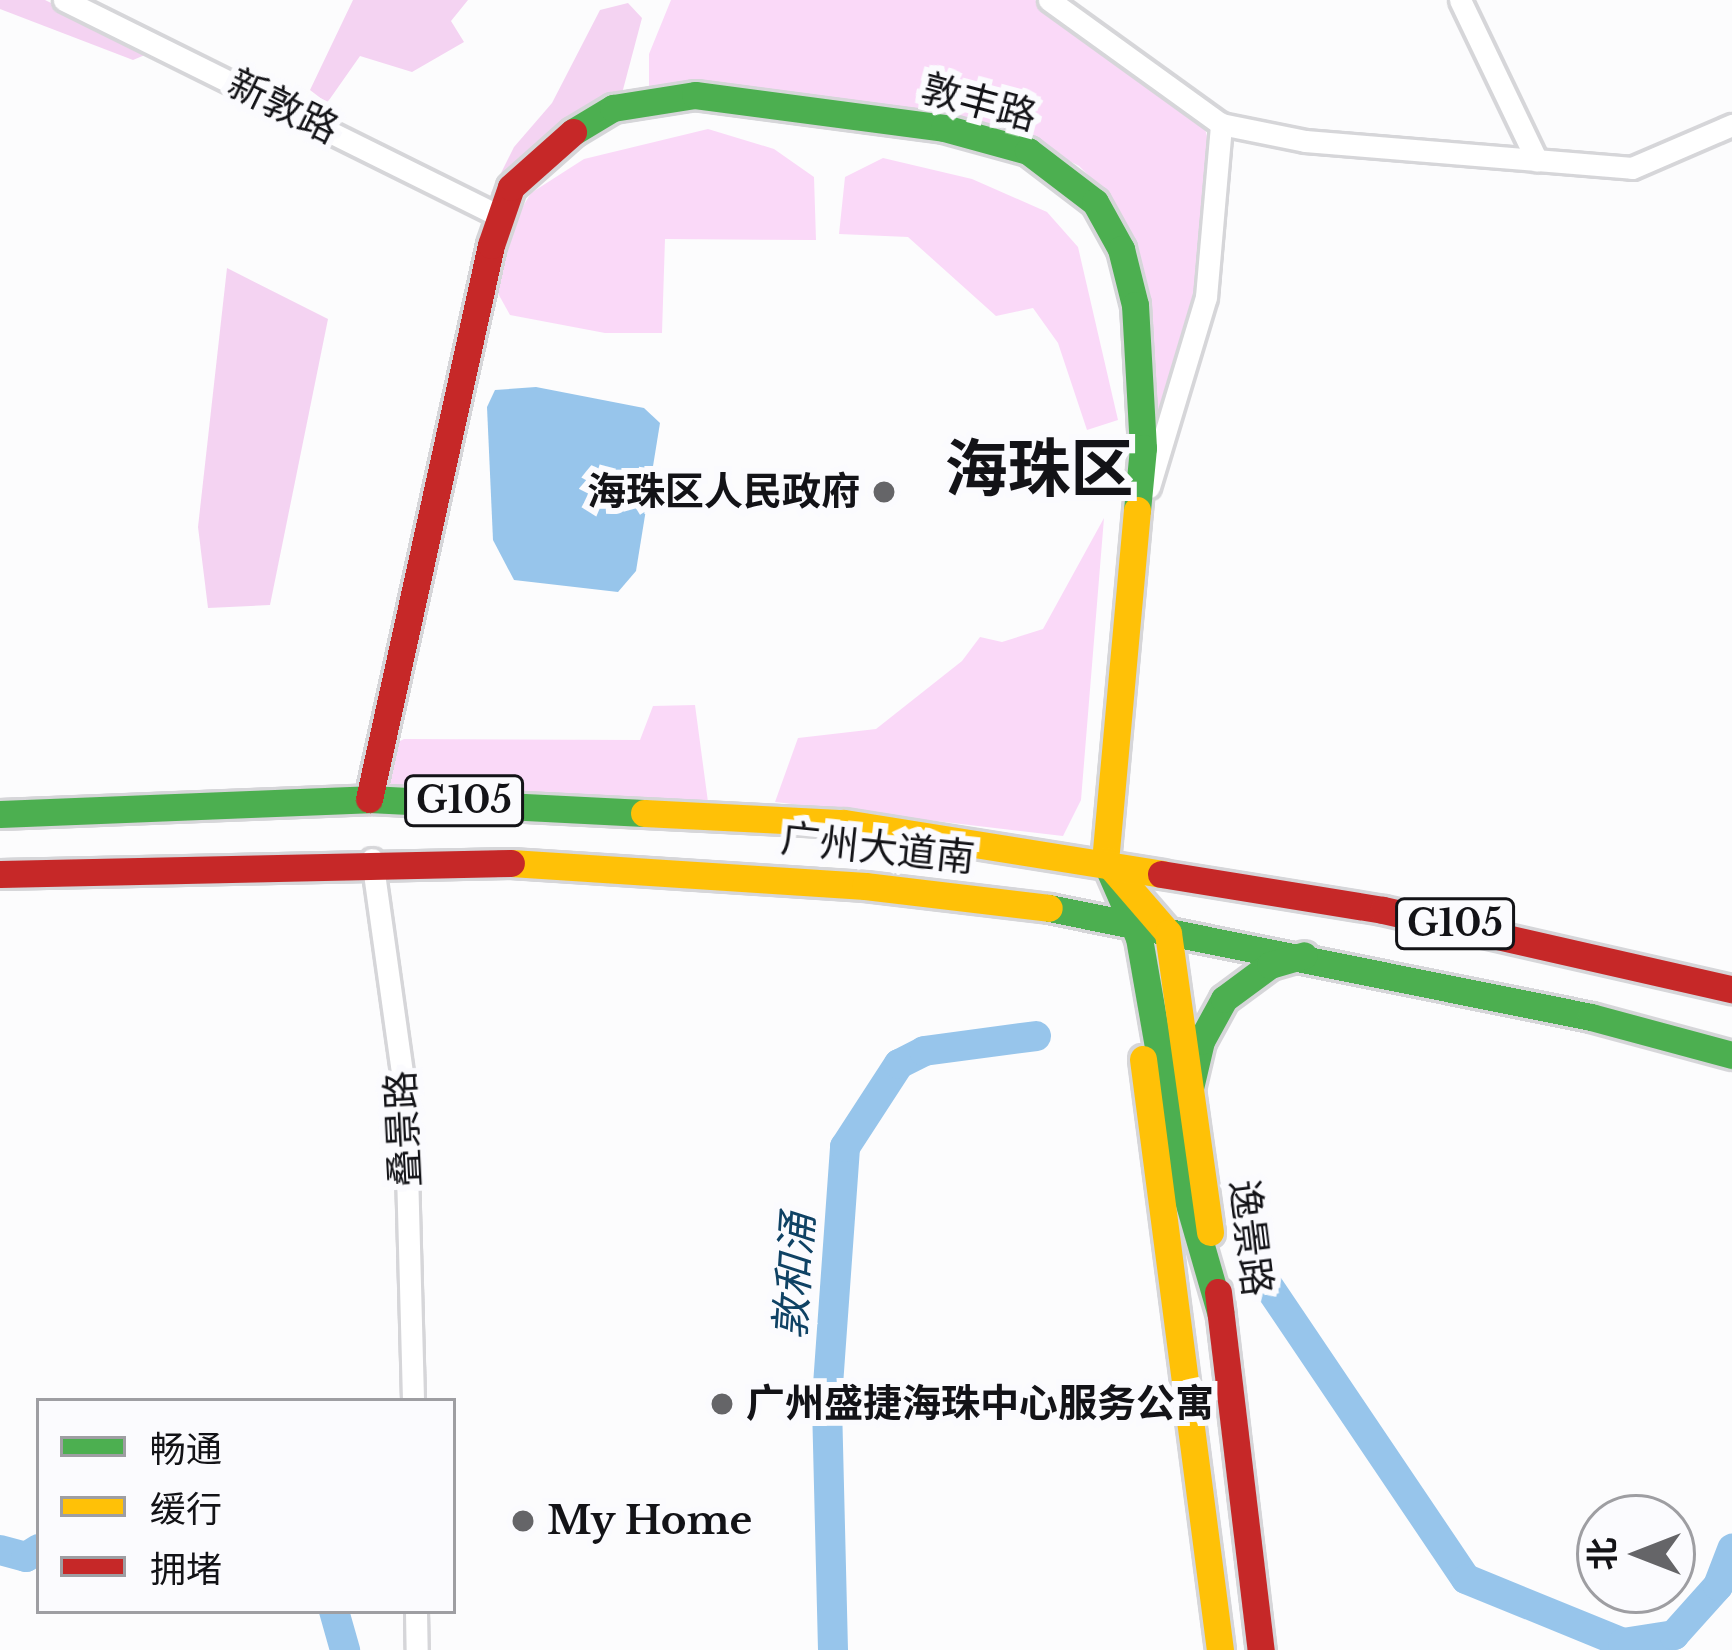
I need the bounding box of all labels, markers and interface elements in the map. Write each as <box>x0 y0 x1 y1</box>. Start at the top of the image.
street label: 新敦路 <box>220 60 346 154</box>
street label: 敦丰路 <box>916 65 1042 141</box>
district label: 海珠区 <box>945 431 1133 507</box>
place label: 海珠区人民政府 <box>587 469 860 515</box>
marker: 海珠区人民政府 <box>871 479 897 505</box>
road number: G105 <box>404 771 524 831</box>
street label: 广州大道南 <box>779 816 977 882</box>
road number: G105 <box>1395 894 1515 954</box>
street label: 叠景路 <box>378 1069 430 1189</box>
street label: 逸景路 <box>1220 1177 1280 1299</box>
water label: 敦和涌 <box>764 1211 824 1341</box>
place label: 广州盛捷海珠中心服务公寓 <box>746 1381 1214 1427</box>
marker: 广州盛捷海珠中心服务公寓 <box>709 1391 735 1417</box>
legend <box>36 1398 456 1614</box>
text: 畅通 <box>150 1427 222 1472</box>
text: 缓行 <box>150 1487 222 1532</box>
north arrow <box>1576 1494 1696 1614</box>
place label: My Home <box>547 1498 754 1544</box>
marker: My Home <box>510 1508 536 1534</box>
text: 北 <box>1582 1538 1623 1571</box>
text: 拥堵 <box>150 1547 222 1592</box>

